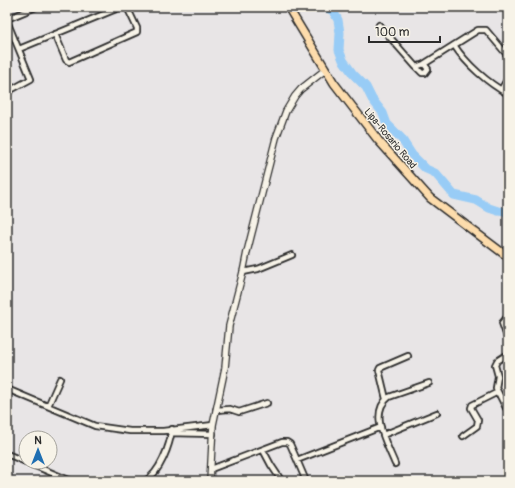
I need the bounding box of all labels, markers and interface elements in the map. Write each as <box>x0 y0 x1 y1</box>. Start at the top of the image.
scale bar <box>369 18 440 44</box>
text: 100 m <box>375 25 410 40</box>
street label: Lipa-Rosario Road <box>362 106 419 171</box>
north arrow <box>18 430 58 470</box>
text: N <box>34 434 42 447</box>

